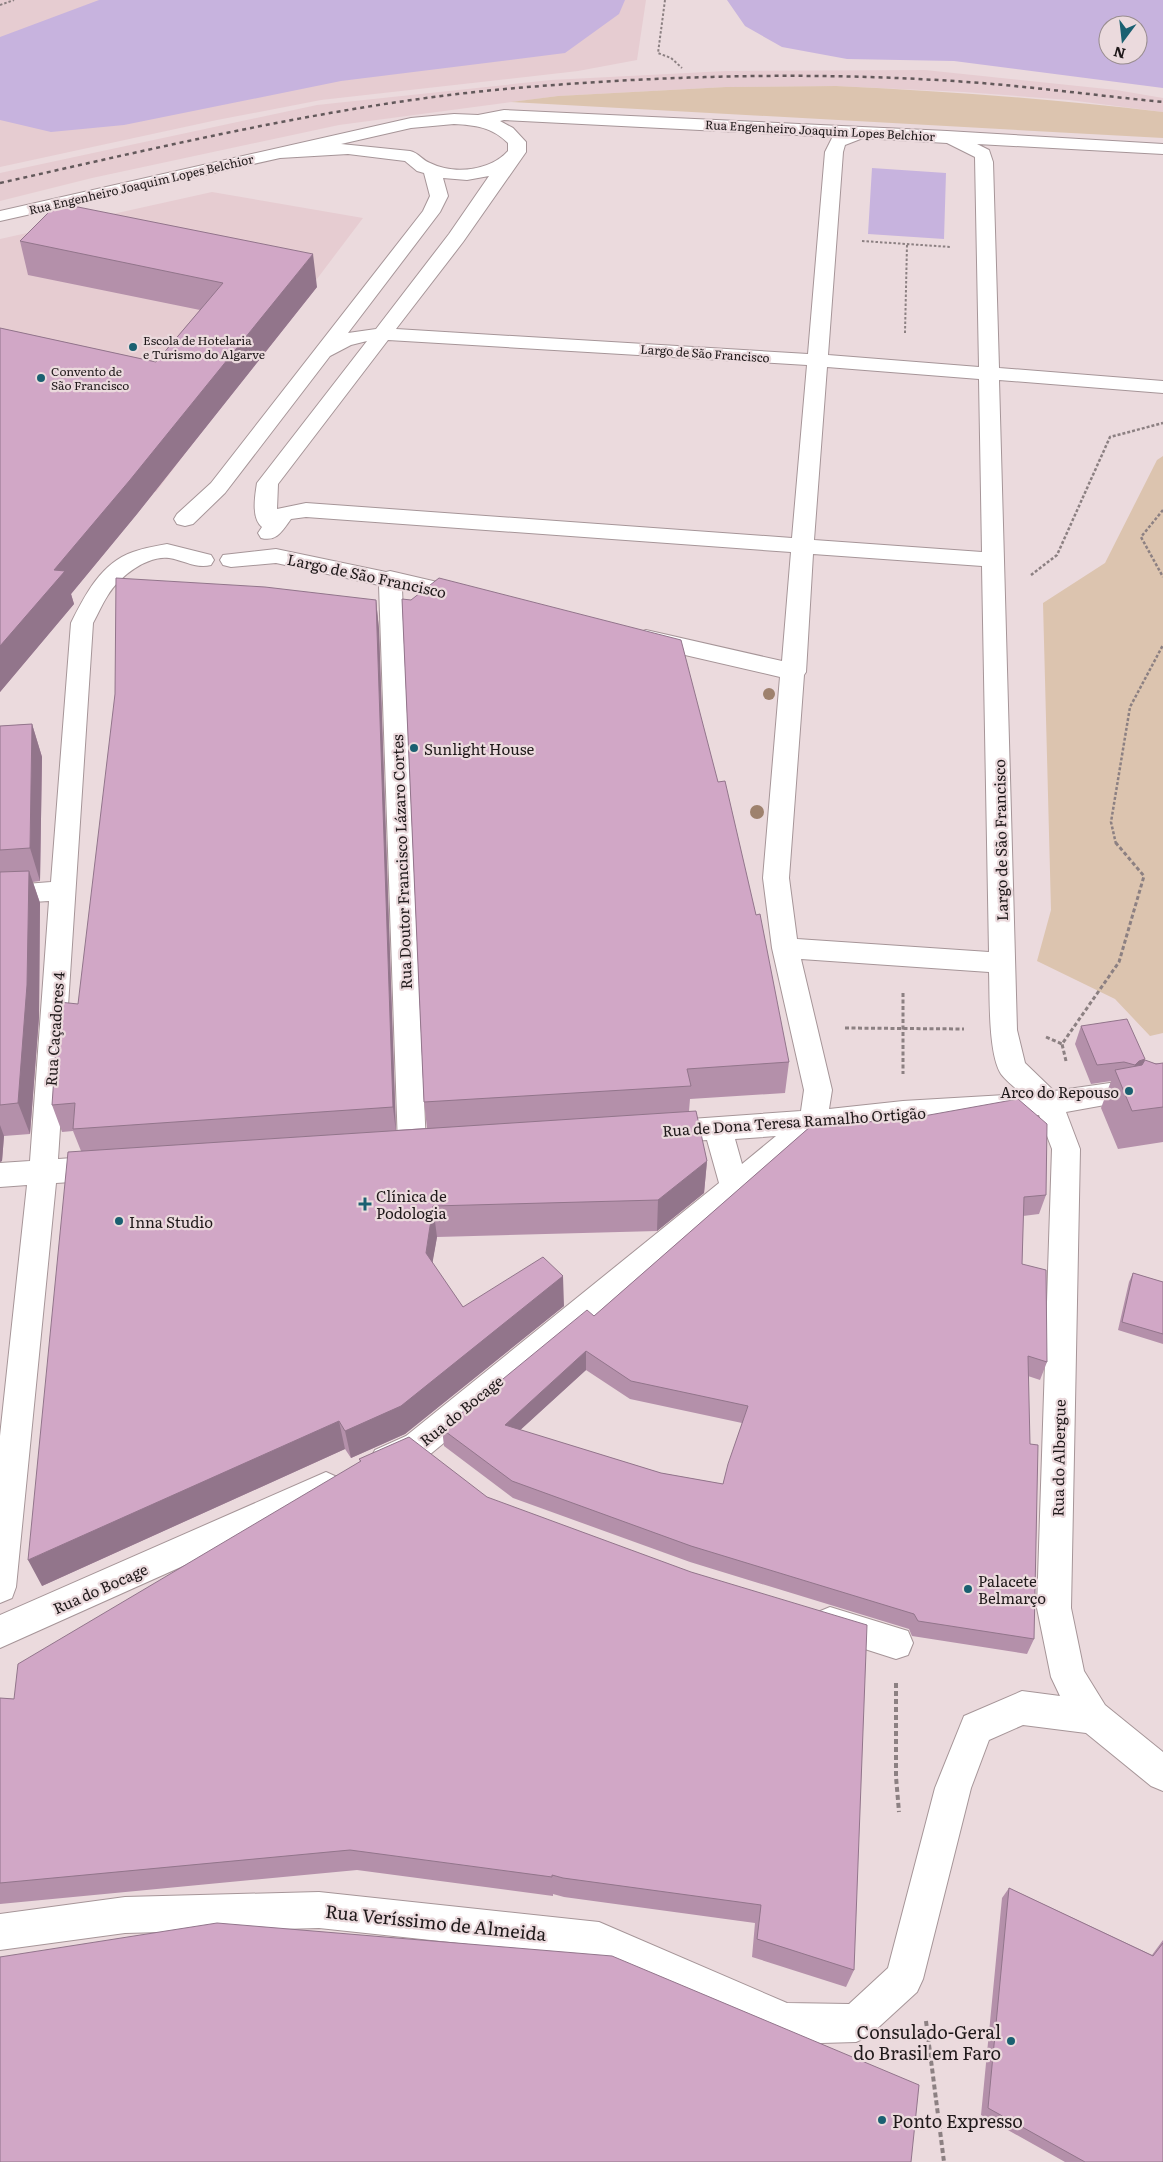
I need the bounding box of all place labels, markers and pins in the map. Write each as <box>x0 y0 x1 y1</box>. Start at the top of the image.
place label: Escola de Hotelaria e Turismo do Algarve <box>143 331 265 363</box>
marker: Escola de Hotelaria e Turismo do Algarve <box>127 341 139 353</box>
place label: Convento de São Francisco <box>51 362 129 394</box>
marker: Convento de São Francisco <box>35 372 47 384</box>
place label: Sunlight House <box>424 737 534 760</box>
marker: Sunlight House <box>408 742 420 754</box>
place label: Arco do Repouso <box>1000 1080 1119 1103</box>
marker: Arco do Repouso <box>1123 1085 1135 1097</box>
place label: Clínica de Podologia <box>376 1184 447 1224</box>
marker: Clínica de Podologia <box>358 1197 372 1211</box>
place label: Inna Studio <box>129 1210 213 1233</box>
marker: Inna Studio <box>113 1215 125 1227</box>
place label: Palacete Belmarço <box>978 1569 1046 1609</box>
marker: Palacete Belmarço <box>962 1583 974 1595</box>
place label: Consulado-Geral do Brasil em Faro <box>853 2018 1001 2066</box>
marker: Consulado-Geral do Brasil em Faro <box>1005 2035 1017 2047</box>
place label: Ponto Expresso <box>892 2107 1023 2134</box>
marker: Ponto Expresso <box>876 2114 888 2126</box>

